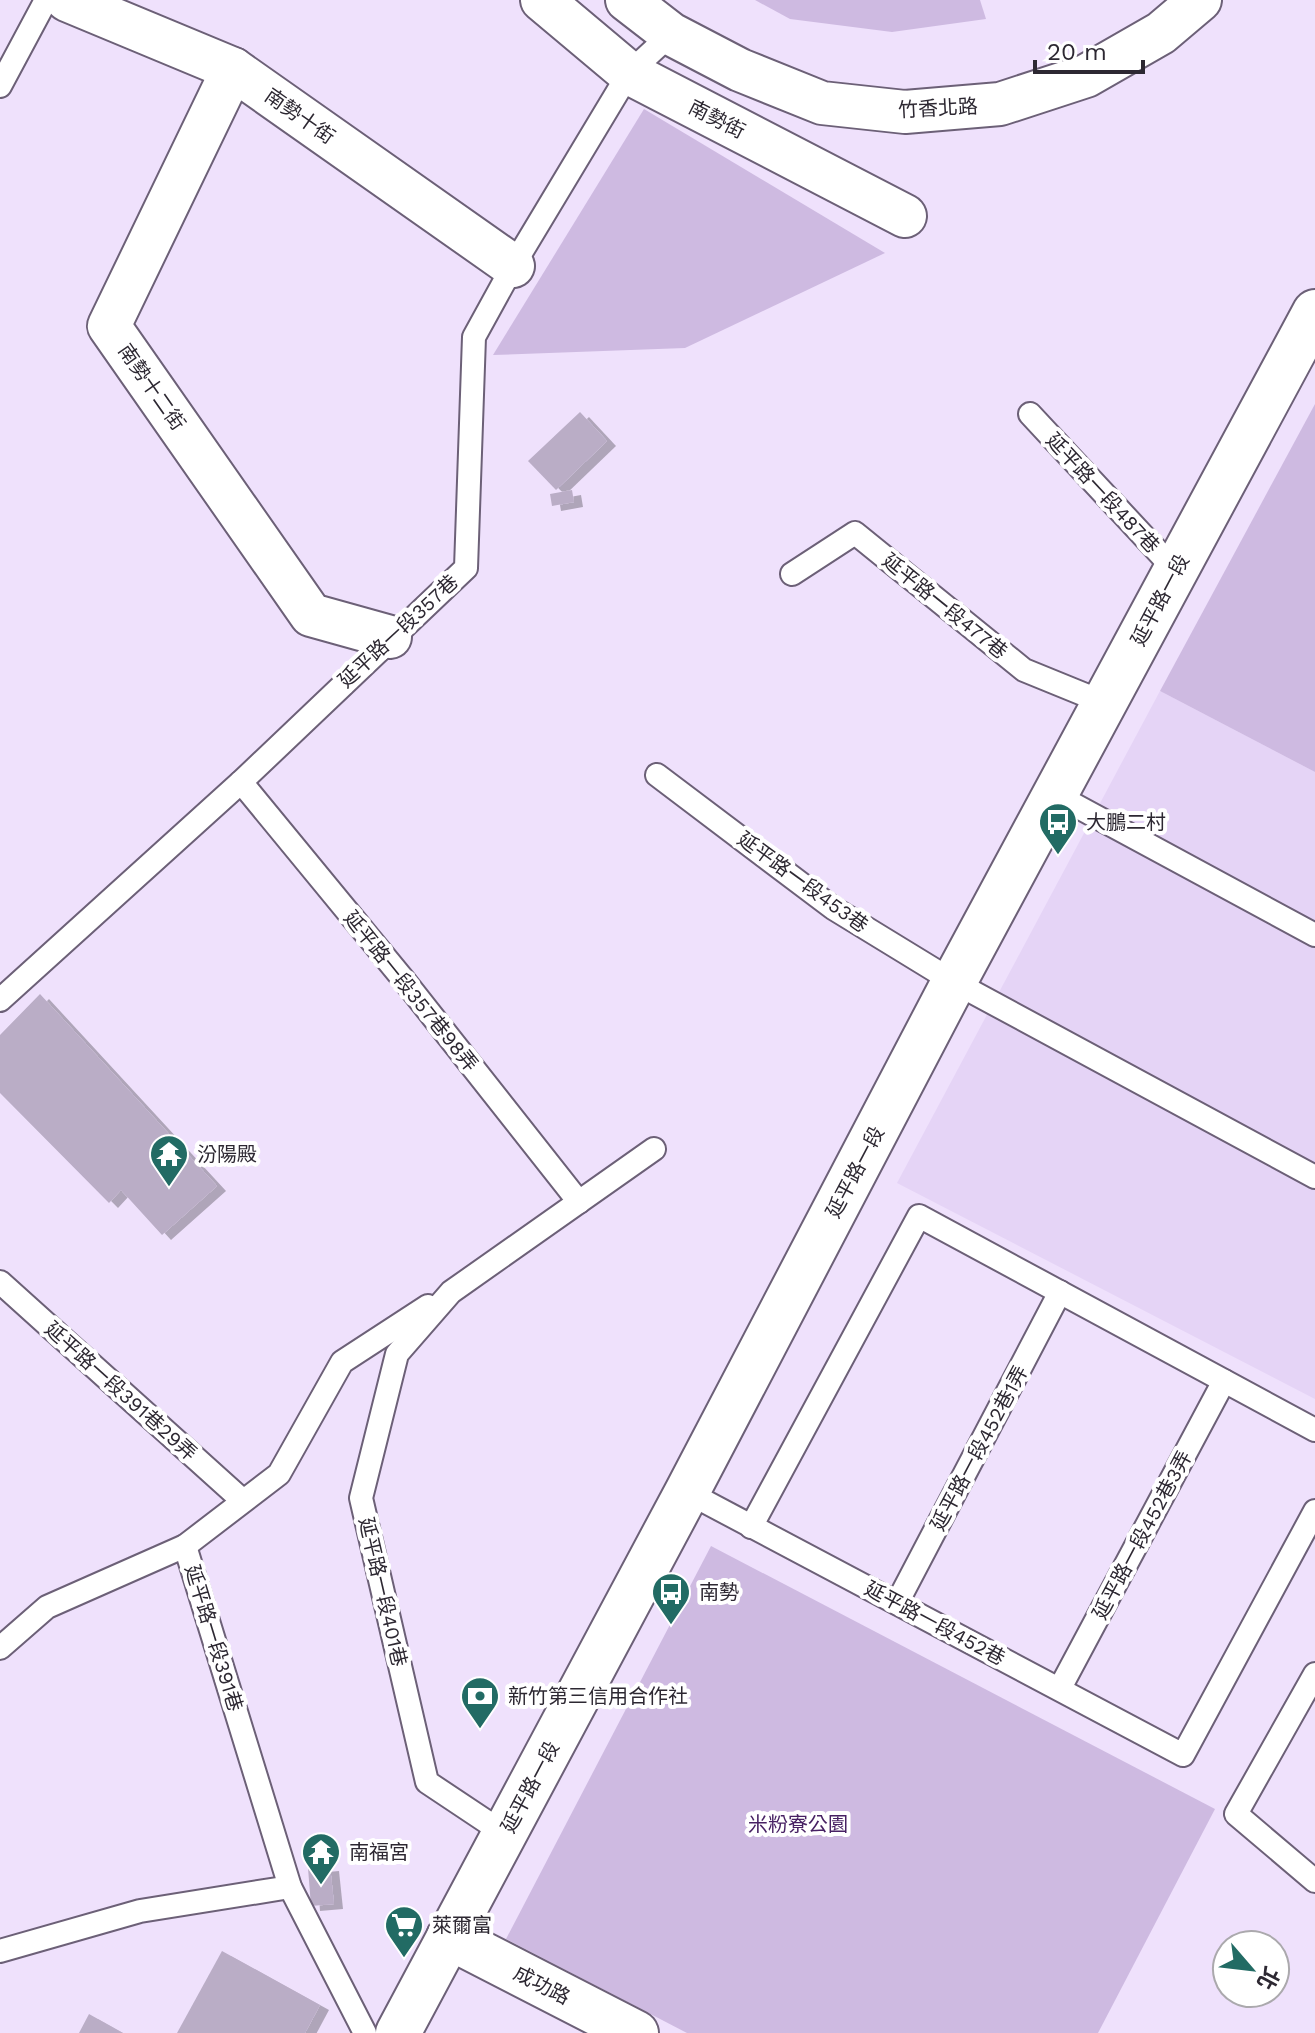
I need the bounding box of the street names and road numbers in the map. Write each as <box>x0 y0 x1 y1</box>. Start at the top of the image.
street label: 南勢十街 <box>260 83 340 149</box>
street label: 竹香北路 <box>897 94 979 122</box>
street label: 南勢街 <box>685 95 749 143</box>
street label: 南勢十二街 <box>113 339 191 435</box>
street label: 延平路一段487巷 <box>1041 428 1165 558</box>
street label: 延平路一段477巷 <box>878 548 1012 664</box>
street label: 延平路一段 <box>1126 550 1194 650</box>
street label: 延平路一段357巷 <box>333 570 463 692</box>
street label: 延平路一段453巷 <box>733 827 873 937</box>
street label: 延平路一段357巷98弄 <box>339 906 483 1076</box>
street label: 延平路一段 <box>821 1122 889 1222</box>
street label: 延平路一段391巷29弄 <box>40 1317 202 1465</box>
street label: 延平路一段452巷1弄 <box>925 1361 1033 1535</box>
street label: 延平路一段452巷3弄 <box>1087 1447 1197 1623</box>
street label: 延平路一段401巷 <box>354 1515 412 1669</box>
street label: 延平路一段391巷 <box>180 1562 248 1714</box>
street label: 延平路一段452巷 <box>861 1576 1009 1670</box>
street label: 延平路一段 <box>496 1737 564 1837</box>
street label: 成功路 <box>510 1961 574 2009</box>

